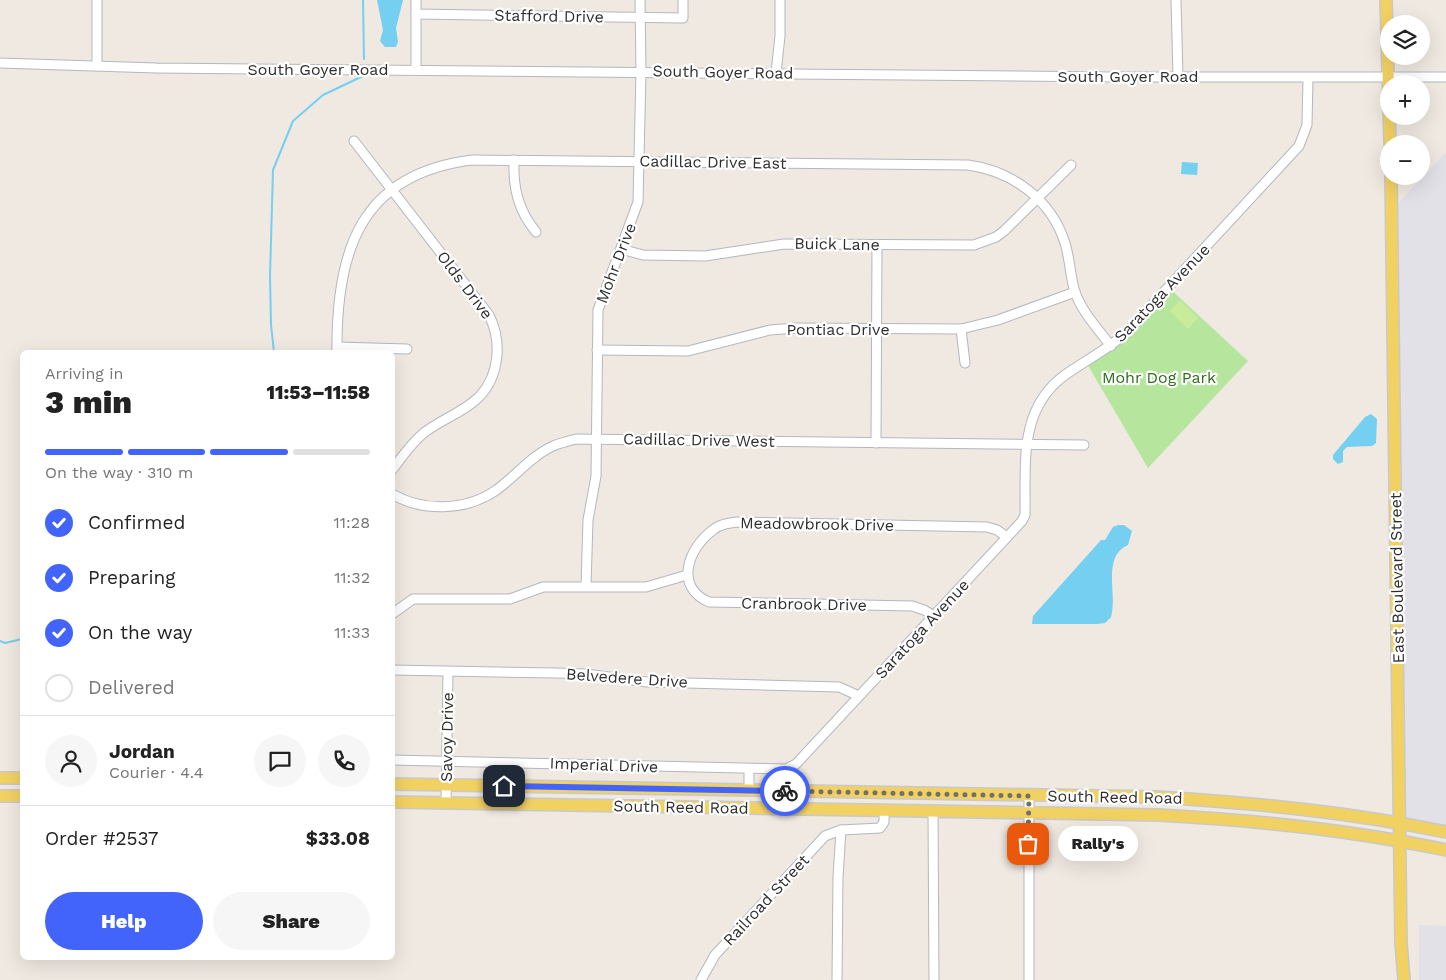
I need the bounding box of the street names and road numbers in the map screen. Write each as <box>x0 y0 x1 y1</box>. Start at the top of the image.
street label: Stafford Drive <box>494 6 604 26</box>
street label: South Goyer Road <box>248 60 388 79</box>
street label: South Goyer Road <box>652 61 794 83</box>
street label: South Goyer Road <box>1058 67 1198 86</box>
street label: Cadillac Drive East <box>639 151 787 173</box>
street label: Mohr Drive <box>592 220 640 306</box>
street label: Buick Lane <box>794 234 880 254</box>
street label: Saratoga Avenue <box>1110 240 1214 346</box>
street label: Olds Drive <box>433 247 497 323</box>
street label: Pontiac Drive <box>786 320 890 339</box>
street label: Cadillac Drive West <box>623 429 775 451</box>
street label: East Boulevard Street <box>1386 492 1408 664</box>
street label: Meadowbrook Drive <box>740 513 894 535</box>
street label: Saratoga Avenue <box>871 575 973 683</box>
street label: Cranbrook Drive <box>741 593 867 615</box>
street label: Belvedere Drive <box>566 664 688 692</box>
street label: Savoy Drive <box>437 692 457 782</box>
street label: Imperial Drive <box>549 754 659 776</box>
street label: South Reed Road <box>1047 786 1183 808</box>
street label: South Reed Road <box>613 796 749 818</box>
street label: Railroad Street <box>719 850 813 949</box>

